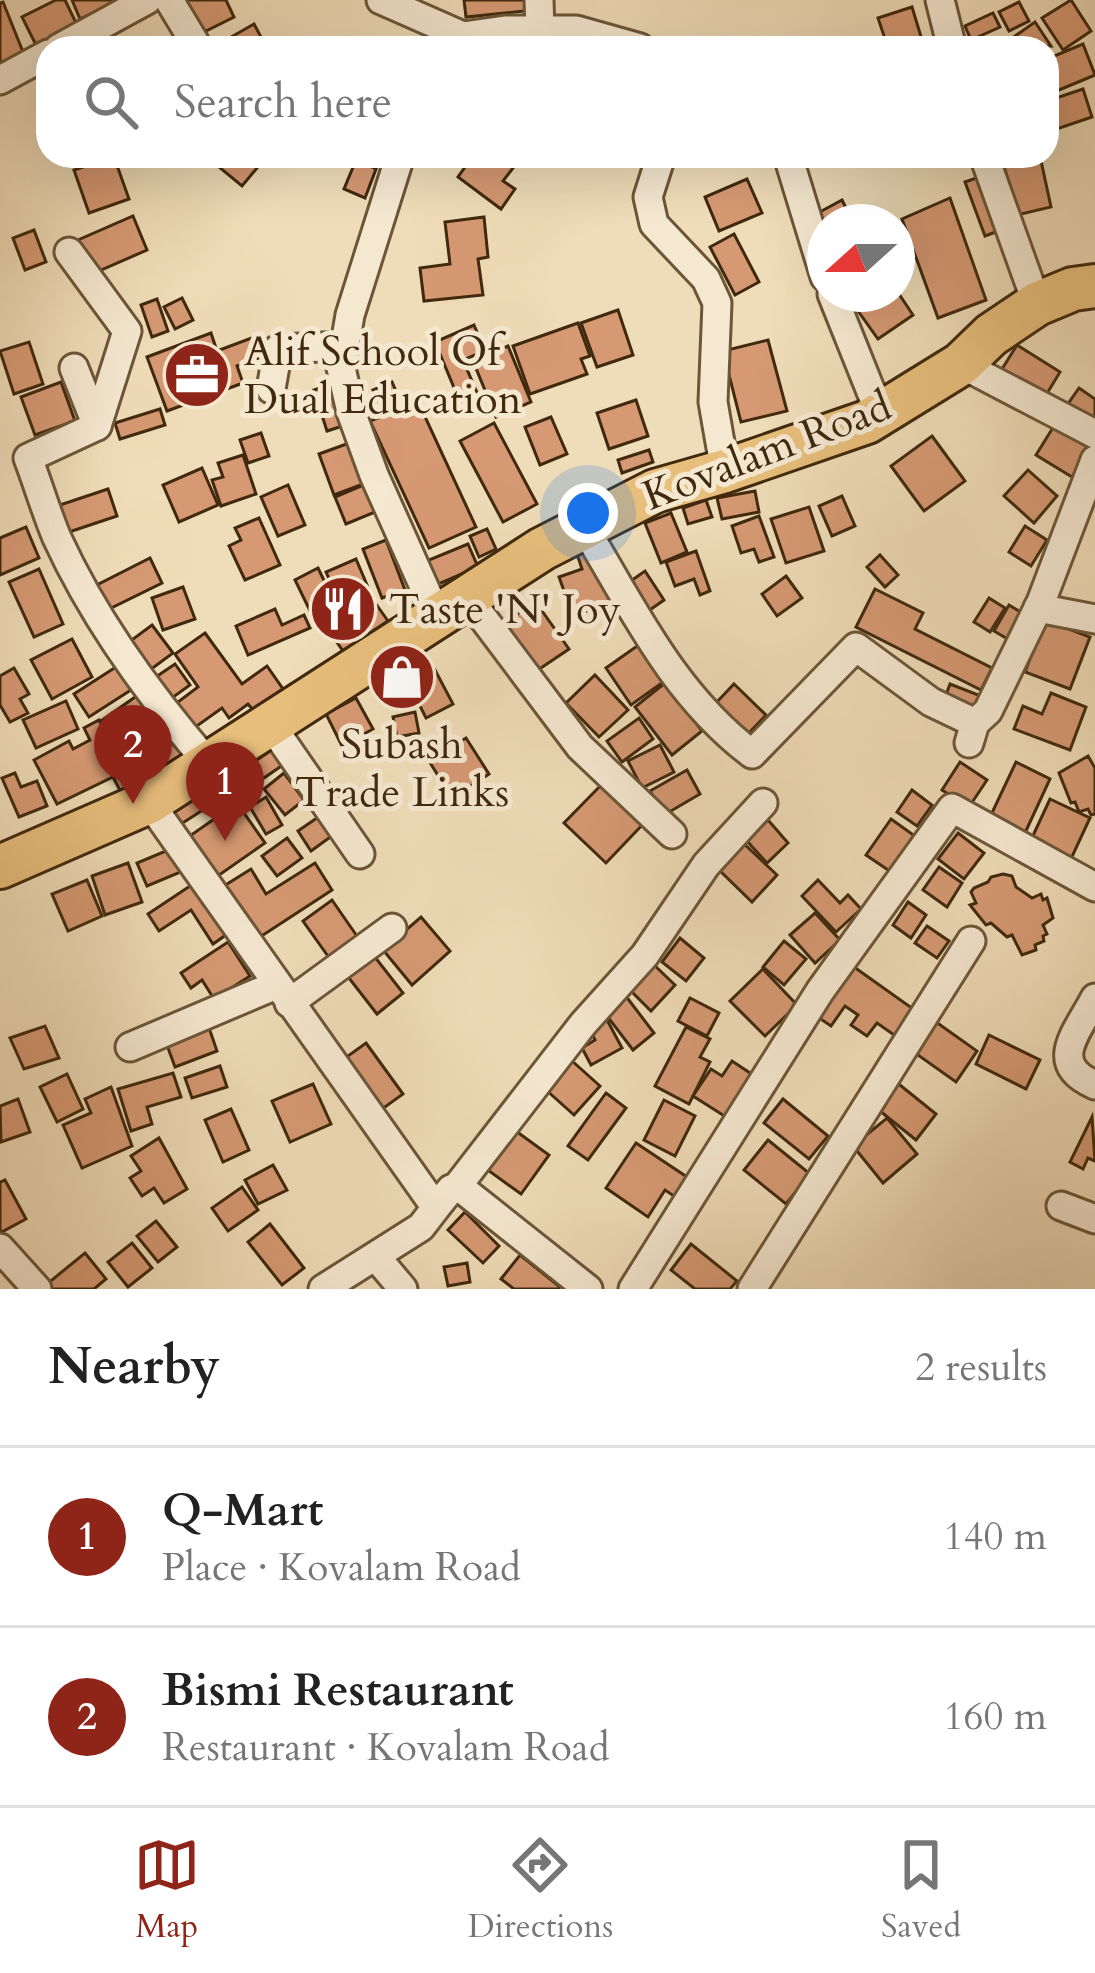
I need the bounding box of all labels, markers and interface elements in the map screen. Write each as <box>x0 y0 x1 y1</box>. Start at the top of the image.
search box <box>36 36 1059 168</box>
icon: search <box>78 69 144 135</box>
text: Search here <box>174 72 392 133</box>
north arrow <box>807 204 915 312</box>
place label: Alif School Of Dual Education <box>244 323 522 428</box>
office icon: Alif School Of Dual Education <box>162 340 232 410</box>
street label: Kovalam Road <box>635 378 899 524</box>
your location <box>558 483 618 543</box>
restaurant icon: Taste 'N' Joy <box>308 574 378 644</box>
place label: Taste 'N' Joy <box>389 581 621 638</box>
shop icon: Subash Trade Links <box>367 642 437 712</box>
pin: 2 <box>94 705 172 804</box>
place label: Subash Trade Links <box>295 716 509 821</box>
pin: 1 <box>186 742 264 841</box>
text: Nearby <box>48 1332 220 1402</box>
text: 2 results <box>915 1341 1047 1394</box>
text: Q-Mart <box>162 1480 323 1541</box>
text: 1 <box>77 1510 97 1563</box>
text: 140 m <box>944 1510 1047 1563</box>
text: Place · Kovalam Road <box>162 1541 521 1594</box>
text: Bismi Restaurant <box>162 1660 514 1721</box>
text: 2 <box>77 1690 97 1743</box>
text: 160 m <box>944 1690 1047 1743</box>
text: Restaurant · Kovalam Road <box>162 1721 609 1774</box>
tab: Map <box>134 1832 200 1949</box>
tab: Directions <box>468 1832 613 1949</box>
tab: Saved <box>881 1832 961 1949</box>

